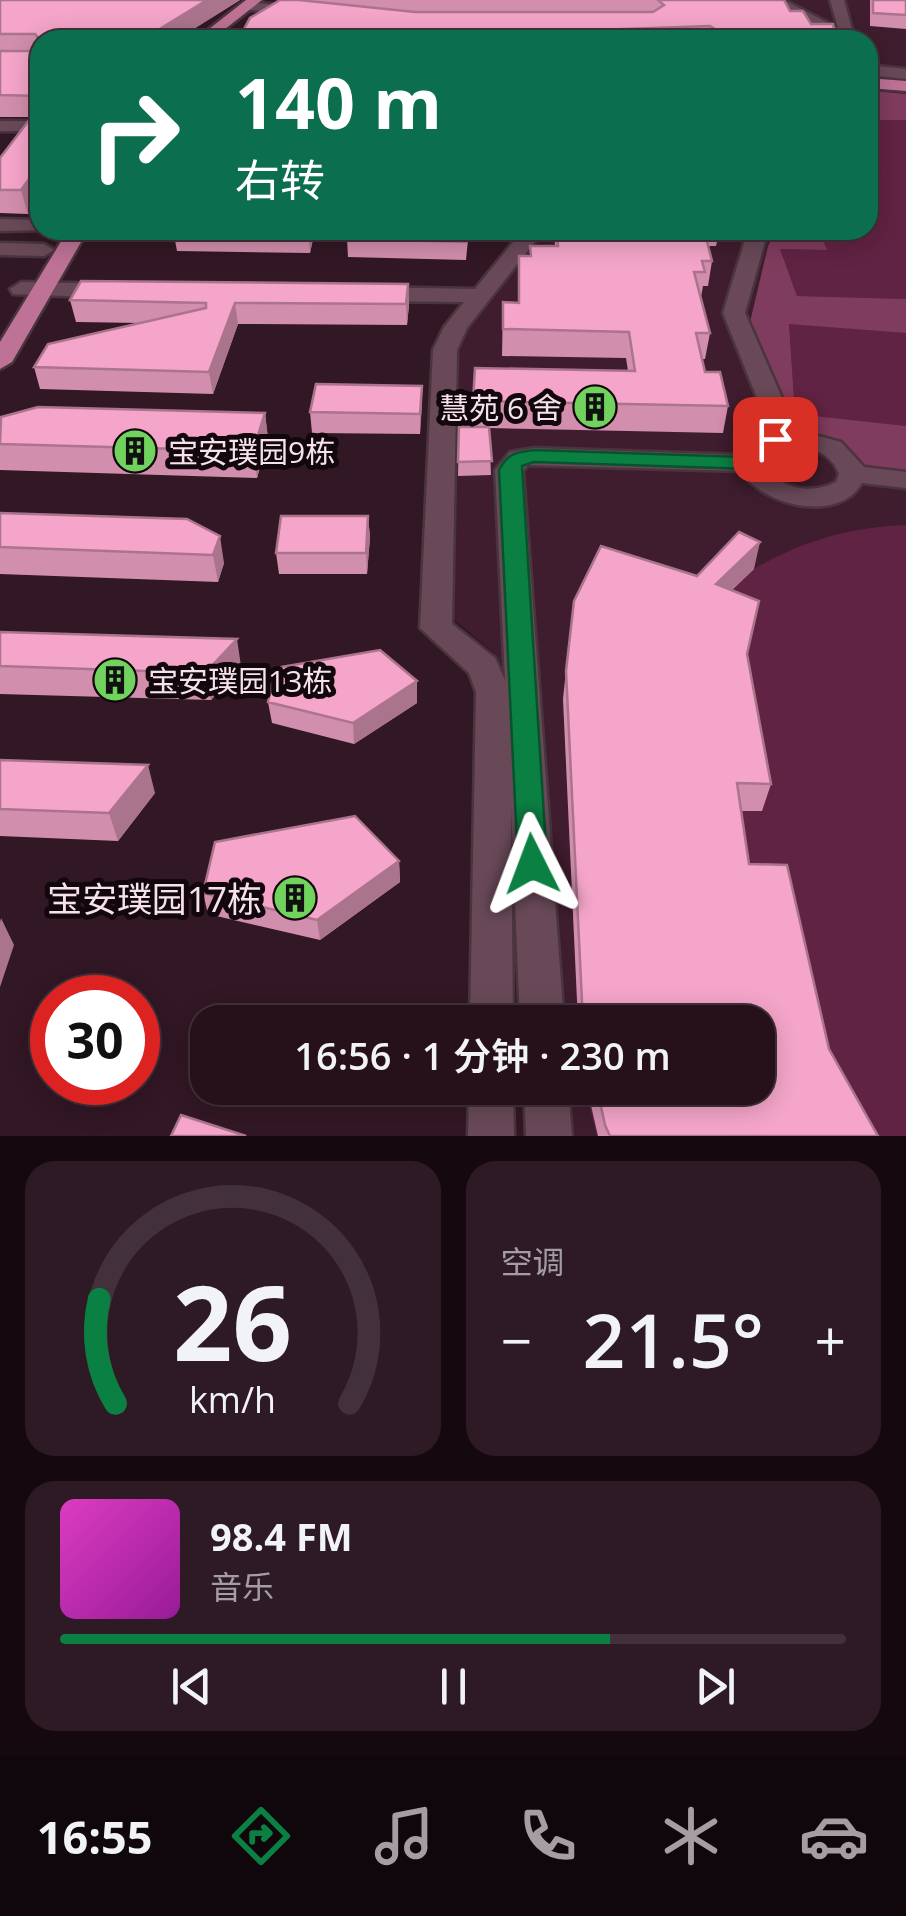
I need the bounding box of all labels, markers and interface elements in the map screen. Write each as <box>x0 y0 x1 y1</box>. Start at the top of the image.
text: 140 m <box>235 54 442 150</box>
icon: right <box>70 70 200 200</box>
text: 右转 <box>235 149 325 210</box>
building icon: 慧苑 6 舍 <box>572 384 618 430</box>
place label: 慧苑 6 舍 <box>439 387 562 428</box>
pin <box>733 397 818 482</box>
icon: arrive <box>748 412 803 467</box>
building icon: 宝安璞园9栋 <box>112 428 158 474</box>
place label: 宝安璞园9栋 <box>168 431 335 472</box>
building icon: 宝安璞园13栋 <box>92 657 138 703</box>
place label: 宝安璞园13栋 <box>148 660 332 701</box>
position arrow <box>480 812 584 916</box>
place label: 宝安璞园17栋 <box>47 875 262 922</box>
building icon: 宝安璞园17栋 <box>272 875 318 921</box>
speed limit sign: 30 <box>30 975 160 1105</box>
text: 16:56 · 1 分钟 · 230 m <box>294 1029 671 1081</box>
text: 空调 <box>501 1240 565 1283</box>
text: 26 <box>173 1250 292 1391</box>
text: 21.5° <box>583 1288 764 1390</box>
text: − <box>501 1302 532 1377</box>
text: + <box>815 1302 846 1377</box>
text: km/h <box>189 1375 276 1423</box>
text: 98.4 FM <box>210 1510 353 1562</box>
text: 音乐 <box>210 1565 274 1608</box>
icon: previous <box>164 1659 219 1714</box>
icon: pause <box>426 1659 481 1714</box>
icon: next <box>688 1659 743 1714</box>
icon: directions <box>226 1801 296 1871</box>
icon: music <box>369 1801 439 1871</box>
icon: phone <box>513 1801 583 1871</box>
icon: climate <box>656 1801 726 1871</box>
icon: car <box>799 1801 869 1871</box>
text: 16:55 <box>37 1806 152 1867</box>

